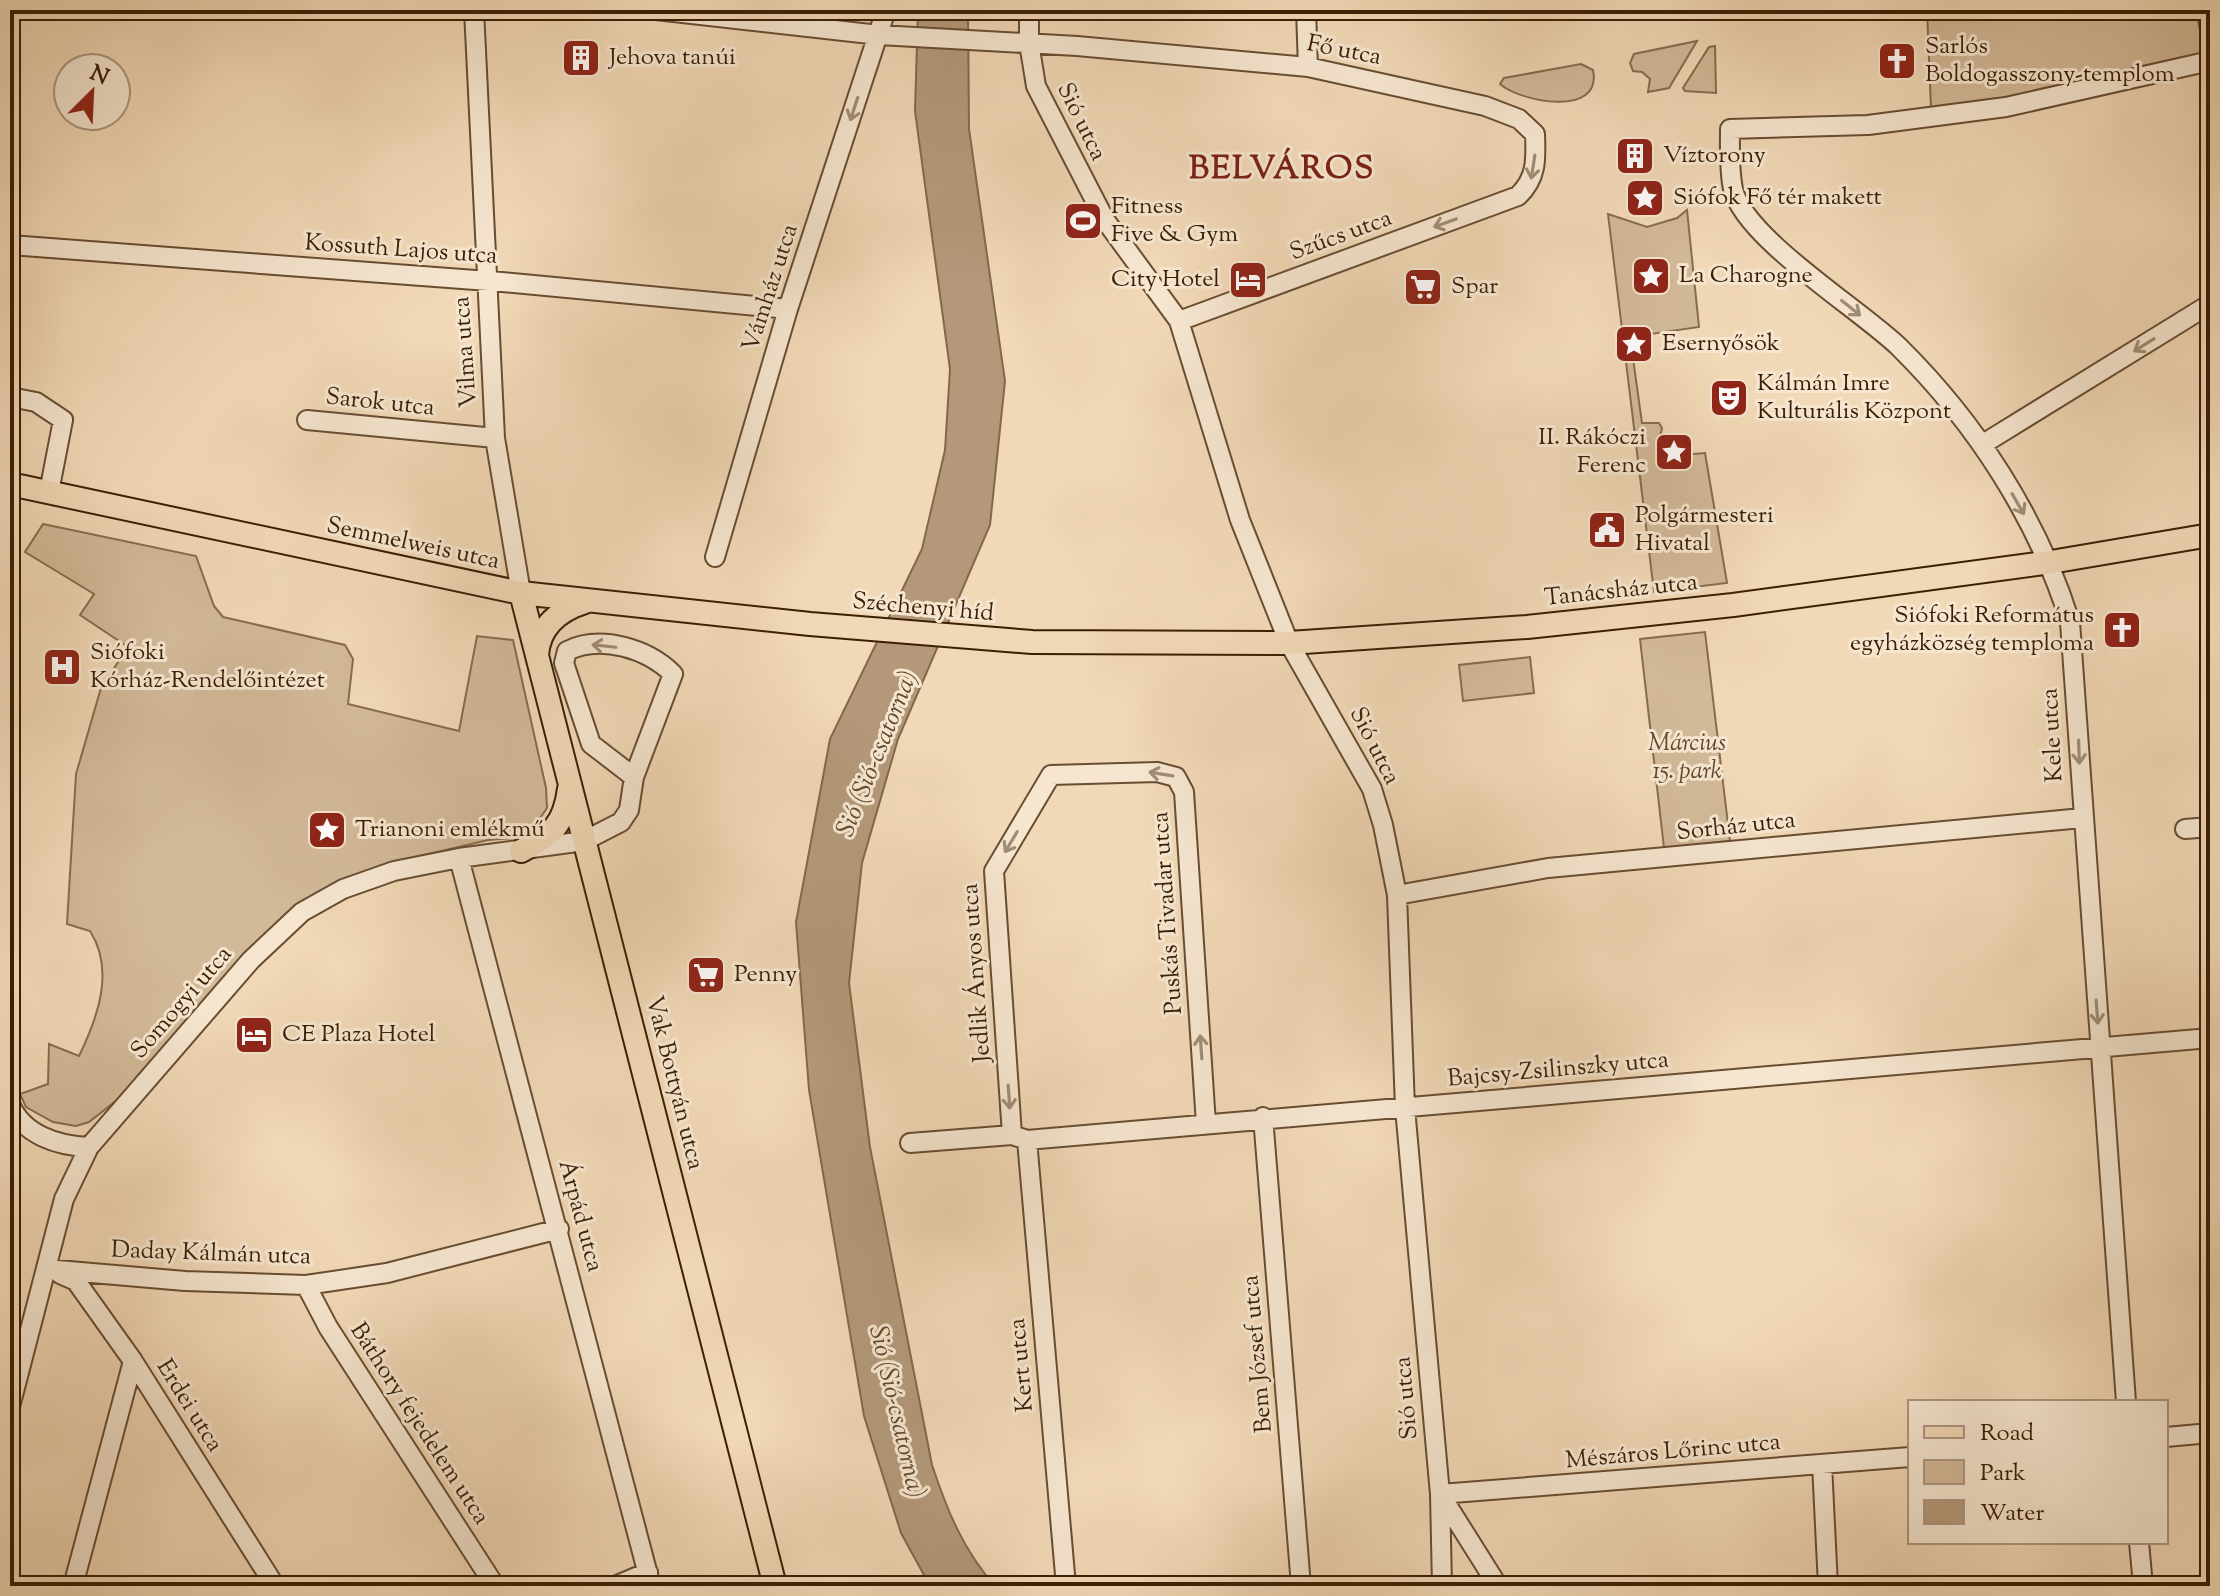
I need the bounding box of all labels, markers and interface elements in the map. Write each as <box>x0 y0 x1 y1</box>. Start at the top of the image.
street label: Fő utca <box>1304 27 1384 75</box>
place label: Sarlós Boldogasszony-templom <box>1925 30 2175 92</box>
building icon: Jehova tanúi <box>560 37 602 79</box>
church icon: Sarlós Boldogasszony-templom <box>1876 40 1918 82</box>
place label: Jehova tanúi <box>607 41 736 75</box>
north arrow <box>52 52 132 132</box>
text: N <box>84 58 114 95</box>
street label: Sió utca <box>1047 77 1115 167</box>
one-way arrow <box>846 97 861 122</box>
building icon: Víztorony <box>1614 135 1656 177</box>
place label: Víztorony <box>1663 139 1766 173</box>
district label: BELVÁROS <box>1189 147 1375 193</box>
one-way arrow <box>1525 153 1540 179</box>
place icon: Siófok Fő tér makett <box>1624 177 1666 219</box>
place label: Siófok Fő tér makett <box>1673 181 1882 215</box>
place label: Fitness Five & Gym <box>1111 190 1238 252</box>
sports icon: Fitness Five & Gym <box>1062 200 1104 242</box>
street label: Szűcs utca <box>1285 202 1397 270</box>
one-way arrow <box>1433 217 1458 231</box>
street label: Vámház utca <box>734 220 808 356</box>
street label: Kossuth Lajos utca <box>303 226 499 274</box>
place icon: La Charogne <box>1630 255 1672 297</box>
hotel icon: City Hotel <box>1227 259 1269 301</box>
place label: La Charogne <box>1679 259 1813 293</box>
place label: City Hotel <box>1111 263 1220 297</box>
supermarket icon: Spar <box>1402 266 1444 308</box>
place label: Spar <box>1451 270 1498 304</box>
street label: Vilma utca <box>445 295 487 409</box>
one-way arrow <box>1840 299 1861 317</box>
place icon: Esernyősök <box>1613 323 1655 365</box>
place label: Esernyősök <box>1662 327 1780 361</box>
one-way arrow <box>2133 338 2156 354</box>
place label: Kálmán Imre Kulturális Központ <box>1757 367 1951 429</box>
theatre icon: Kálmán Imre Kulturális Központ <box>1708 377 1750 419</box>
street label: Sarok utca <box>324 380 436 426</box>
place label: II. Rákóczi Ferenc <box>1538 421 1646 483</box>
place icon: II. Rákóczi Ferenc <box>1653 431 1695 473</box>
one-way arrow <box>2011 492 2026 516</box>
place label: Polgármesteri Hivatal <box>1635 499 1774 561</box>
street label: Semmelweis utca <box>323 509 503 579</box>
public building icon: Polgármesteri Hivatal <box>1586 509 1628 551</box>
street label: Tanácsház utca <box>1542 566 1700 616</box>
street label: Széchenyi híd <box>851 585 996 631</box>
place label: Siófoki Református egyházközség temploma <box>1850 599 2094 661</box>
church icon: Siófoki Református egyházközség temploma <box>2101 609 2143 651</box>
place label: Siófoki Kórház-Rendelőintézet <box>90 636 325 698</box>
one-way arrow <box>591 639 618 654</box>
hospital icon: Siófoki Kórház-Rendelőintézet <box>41 646 83 688</box>
water label: Sió (Sió-csatorna) <box>828 666 928 842</box>
street label: Kele utca <box>2034 687 2072 783</box>
street label: Sió utca <box>1340 701 1408 791</box>
park label: Március 15. park <box>1648 727 1726 789</box>
one-way arrow <box>2071 738 2086 765</box>
one-way arrow <box>1148 766 1174 781</box>
street label: Sorház utca <box>1675 804 1797 850</box>
place icon: Trianoni emlékmű <box>306 809 348 851</box>
street label: Puskás Tivadar utca <box>1144 810 1192 1016</box>
place label: Trianoni emlékmű <box>355 813 545 847</box>
one-way arrow <box>1003 830 1019 853</box>
street label: Jedlik Ányos utca <box>954 882 1000 1066</box>
street label: Somogyi utca <box>123 939 241 1067</box>
supermarket icon: Penny <box>685 954 727 996</box>
place label: Penny <box>734 958 797 992</box>
street label: Vak Bottyán utca <box>636 993 712 1173</box>
one-way arrow <box>2090 998 2105 1024</box>
hotel icon: CE Plaza Hotel <box>233 1014 275 1056</box>
place label: CE Plaza Hotel <box>282 1018 436 1052</box>
one-way arrow <box>1193 1034 1208 1060</box>
street label: Bajcsy-Zsilinszky utca <box>1446 1043 1670 1097</box>
one-way arrow <box>1002 1083 1017 1110</box>
street label: Árpád utca <box>549 1156 611 1276</box>
street label: Daday Kálmán utca <box>110 1234 312 1274</box>
street label: Bem József utca <box>1234 1274 1282 1434</box>
street label: Báthory fejedelem utca <box>341 1316 497 1532</box>
street label: Kert utca <box>1001 1317 1043 1413</box>
water label: Sió (Sió-csatorna) <box>858 1322 934 1502</box>
street label: Erdei utca <box>147 1353 231 1459</box>
street label: Sió utca <box>1386 1355 1428 1441</box>
legend <box>1908 1400 2168 1544</box>
text: Road <box>1980 1417 2034 1451</box>
street label: Mészáros Lőrinc utca <box>1564 1426 1782 1478</box>
text: Park <box>1980 1457 2026 1491</box>
text: Water <box>1980 1497 2044 1531</box>

